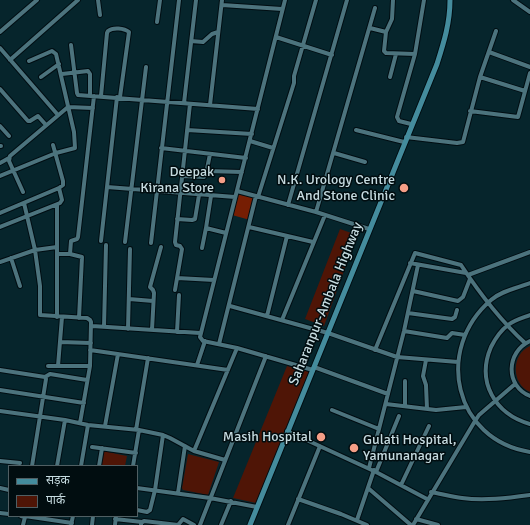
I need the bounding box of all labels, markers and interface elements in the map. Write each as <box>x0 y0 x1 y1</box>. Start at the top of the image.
place label: Deepak Kirana Store <box>140 164 214 196</box>
place label: N.K. Urology Centre And Stone Clinic <box>277 172 395 204</box>
marker: Deepak Kirana Store <box>217 175 227 185</box>
marker: N.K. Urology Centre And Stone Clinic <box>398 182 410 194</box>
street label: Saharanpur-Ambala Highway <box>286 220 366 388</box>
place label: Masih Hospital <box>223 429 312 445</box>
marker: Masih Hospital <box>315 431 327 443</box>
place label: Gulati Hospital, Yamunanagar <box>363 432 456 464</box>
marker: Gulati Hospital, Yamunanagar <box>348 442 360 454</box>
legend <box>8 465 138 517</box>
text: सड़क <box>46 473 70 488</box>
text: पार्क <box>46 493 65 508</box>

